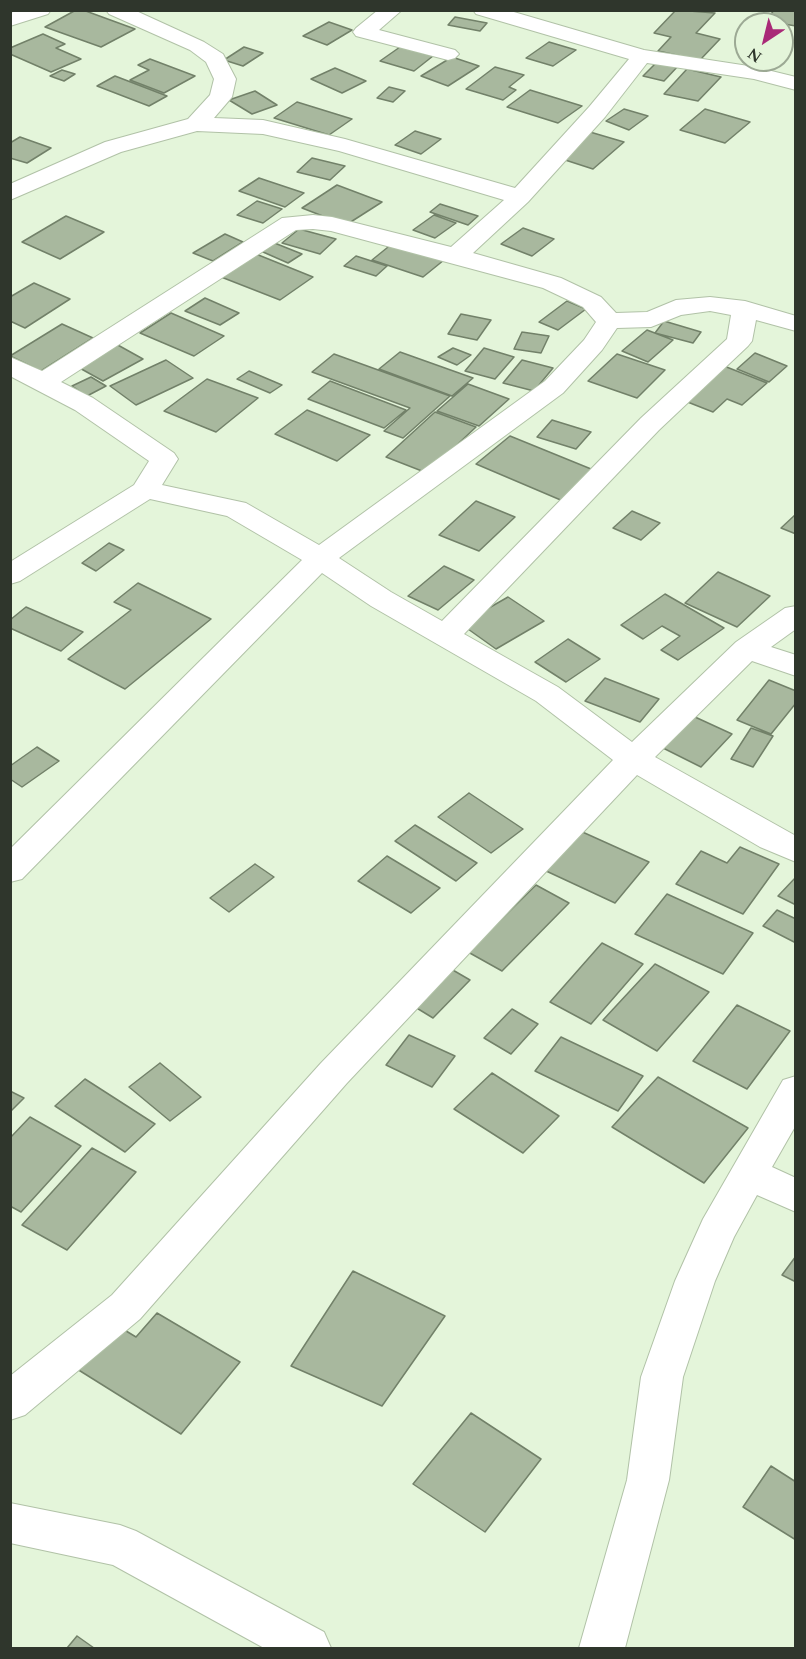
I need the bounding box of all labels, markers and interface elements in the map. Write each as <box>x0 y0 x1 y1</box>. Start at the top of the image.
north arrow <box>734 12 794 72</box>
text: N <box>743 42 767 69</box>

